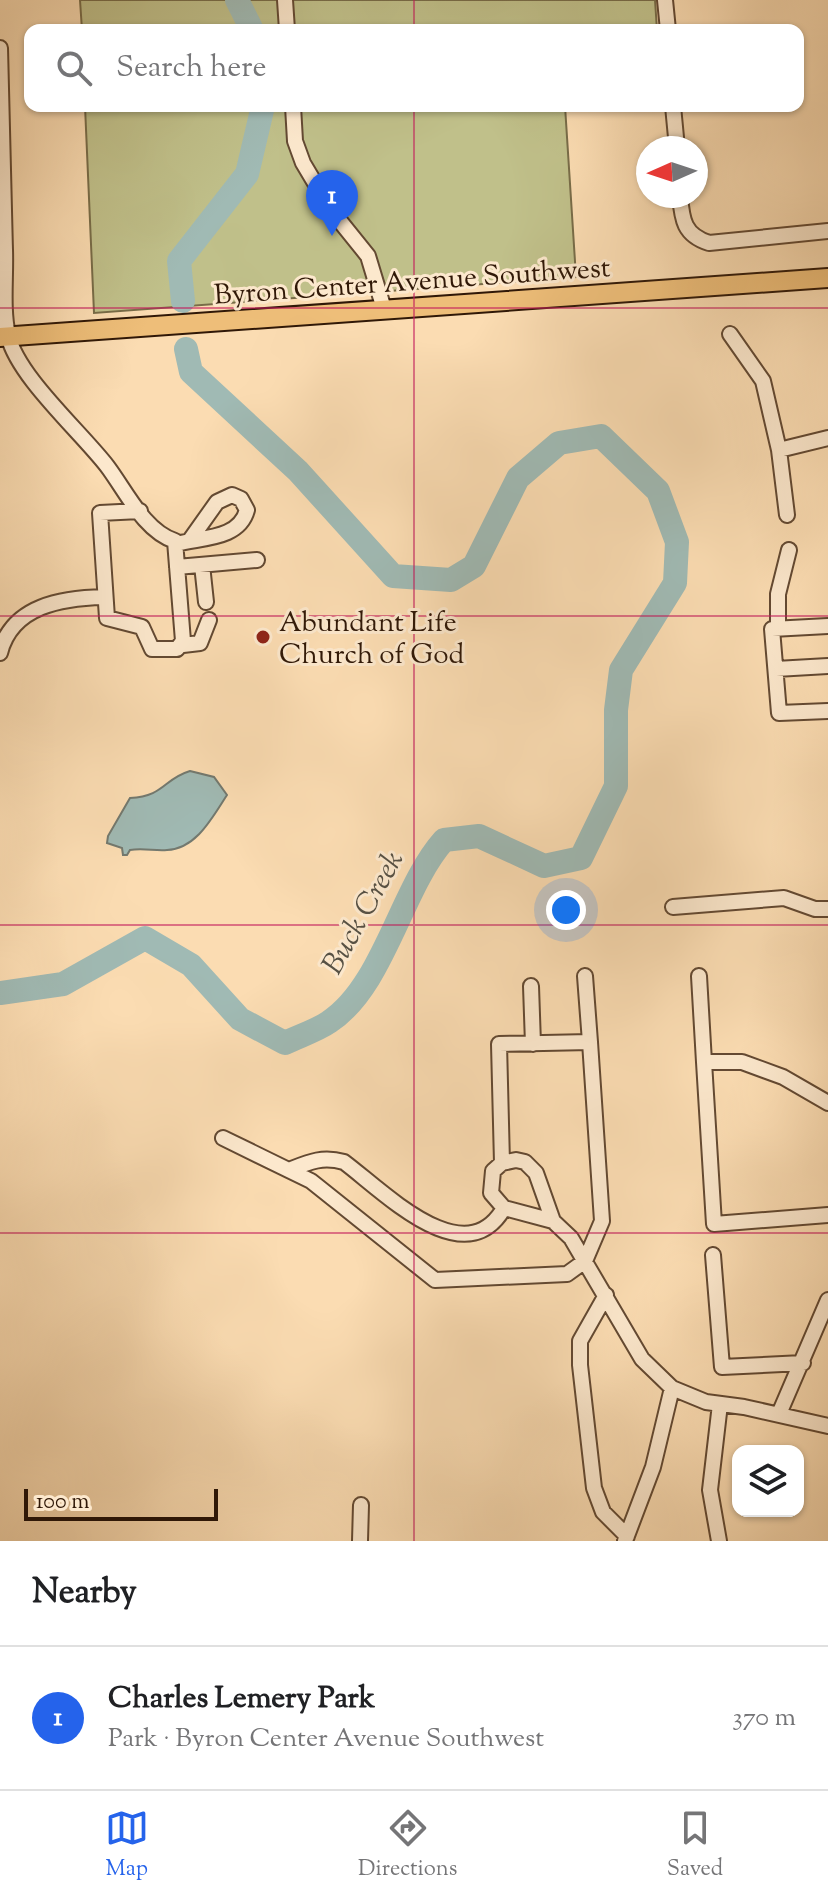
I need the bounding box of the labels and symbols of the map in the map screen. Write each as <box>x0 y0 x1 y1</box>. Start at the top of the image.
north arrow <box>636 136 708 208</box>
pin: 1 <box>306 170 358 236</box>
street label: Byron Center Avenue Southwest <box>213 249 612 317</box>
place label: Abundant Life Church of God <box>279 604 464 676</box>
marker: Abundant Life Church of God <box>254 628 272 646</box>
water label: Buck Creek <box>313 844 416 983</box>
your location <box>546 890 586 930</box>
scale bar <box>24 1485 218 1521</box>

